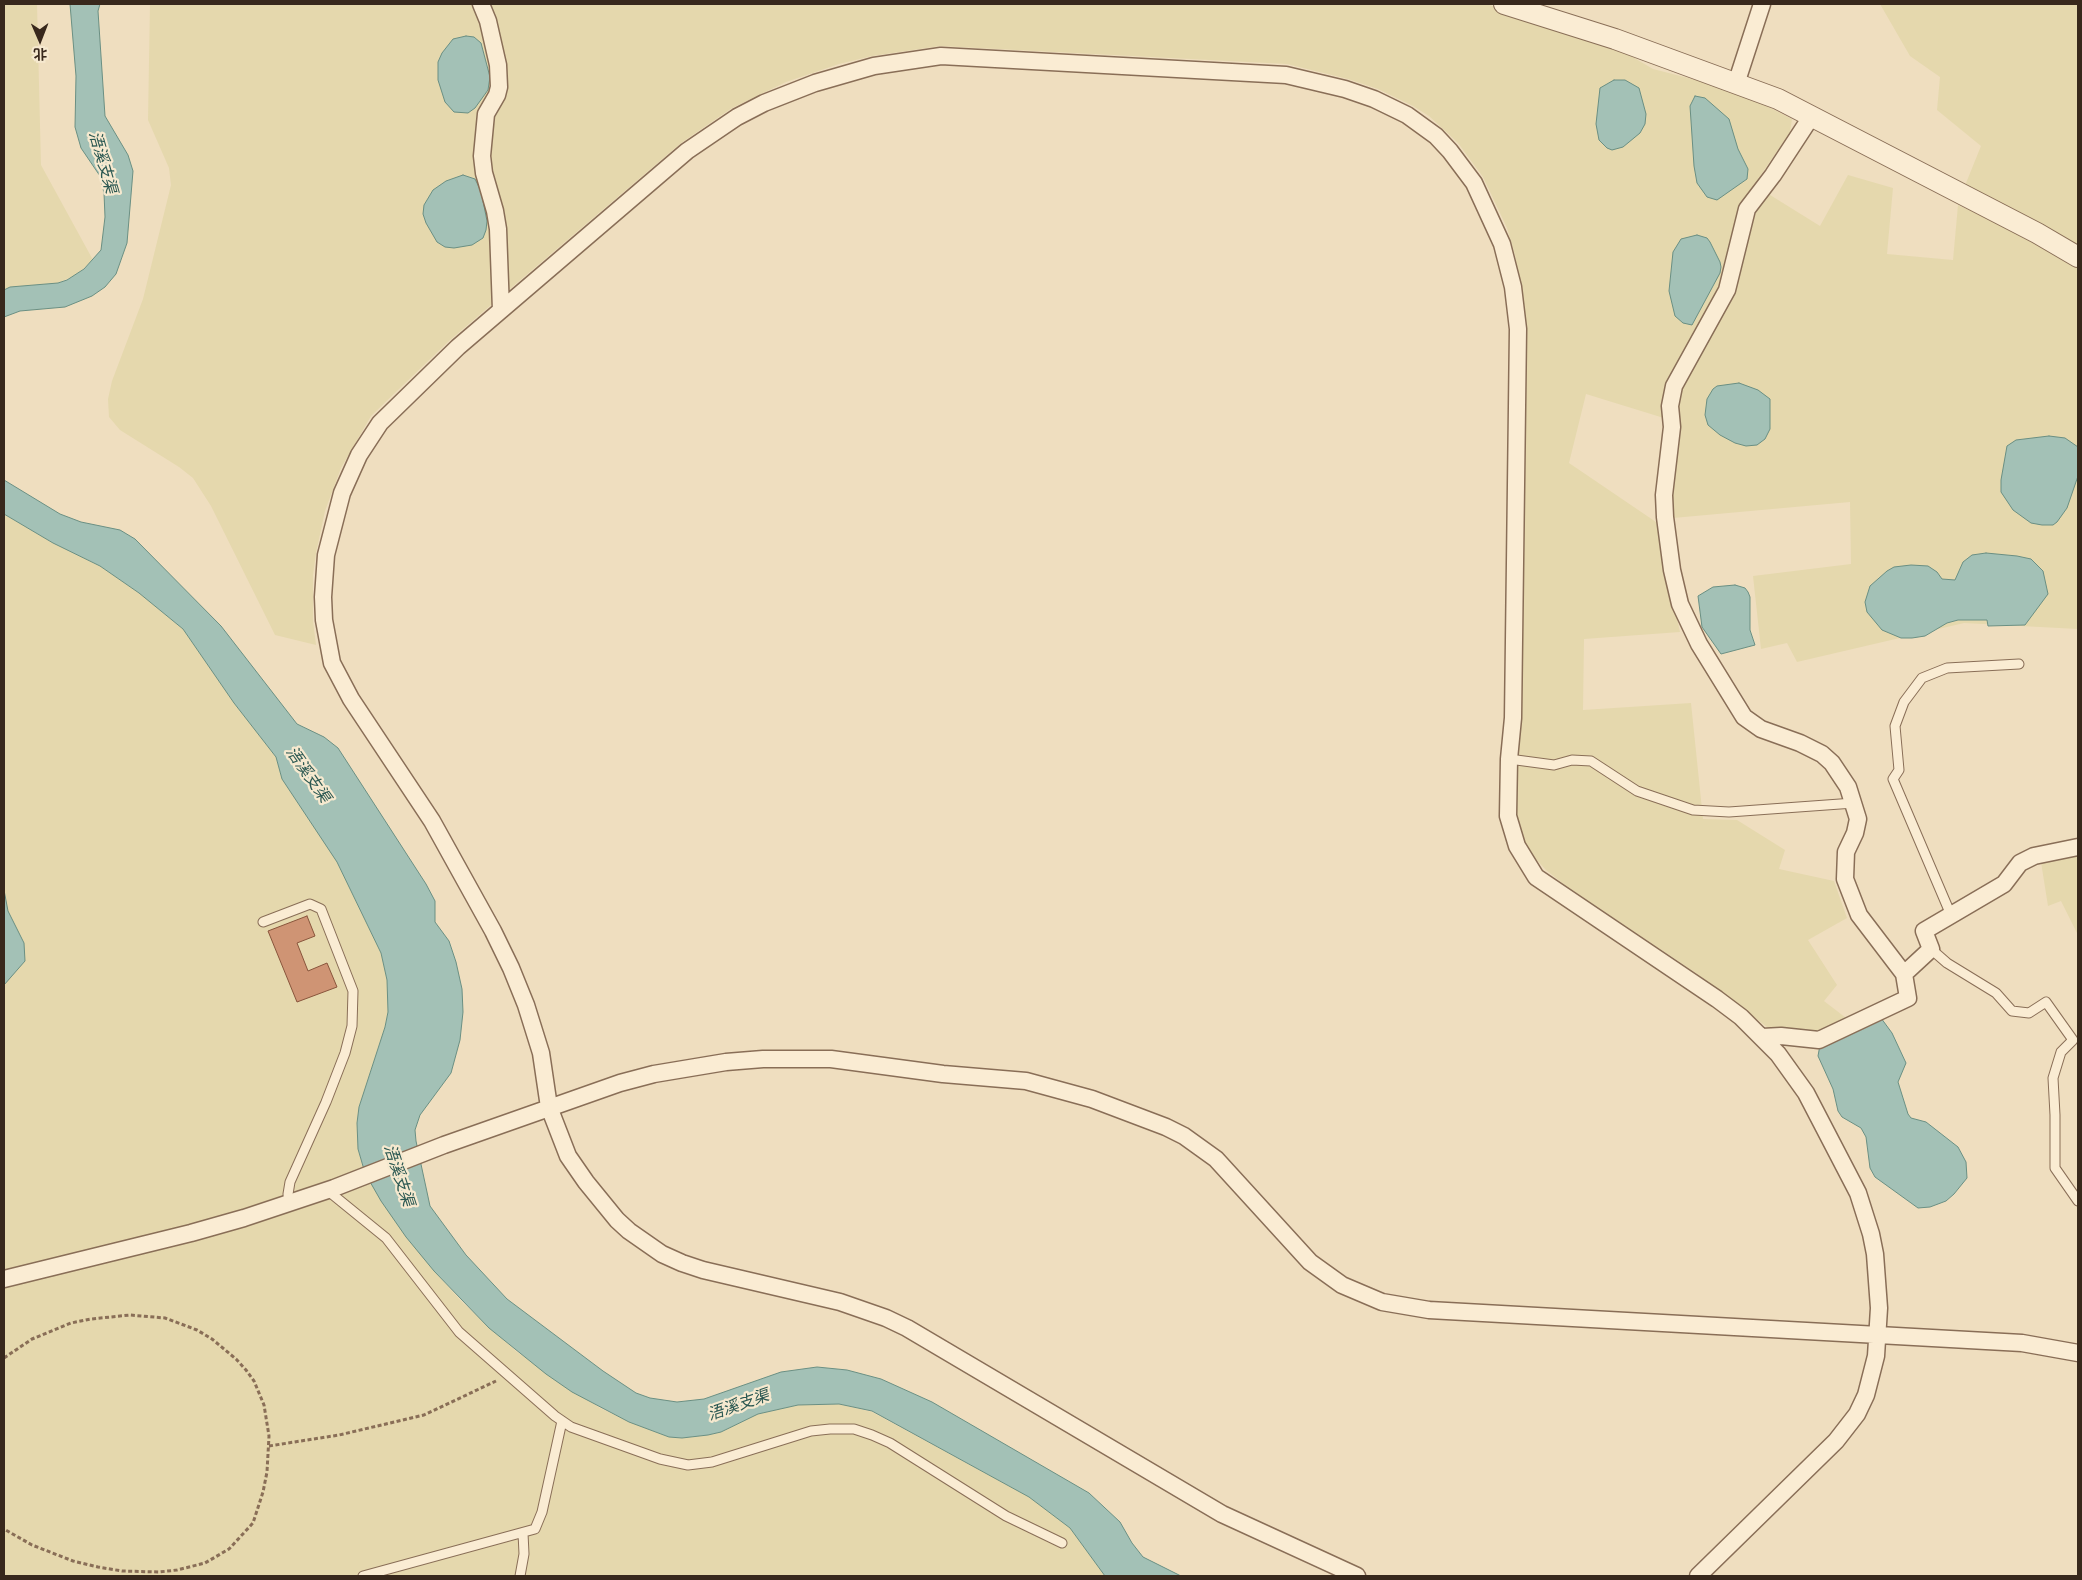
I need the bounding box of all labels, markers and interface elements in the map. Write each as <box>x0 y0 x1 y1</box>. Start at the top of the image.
north arrow <box>15 15 65 65</box>
text: 北 <box>33 45 47 65</box>
water label: 浯溪支渠 <box>86 129 122 195</box>
water label: 浯溪支渠 <box>283 742 335 806</box>
water label: 浯溪支渠 <box>381 1142 419 1208</box>
water label: 浯溪支渠 <box>705 1385 771 1423</box>

